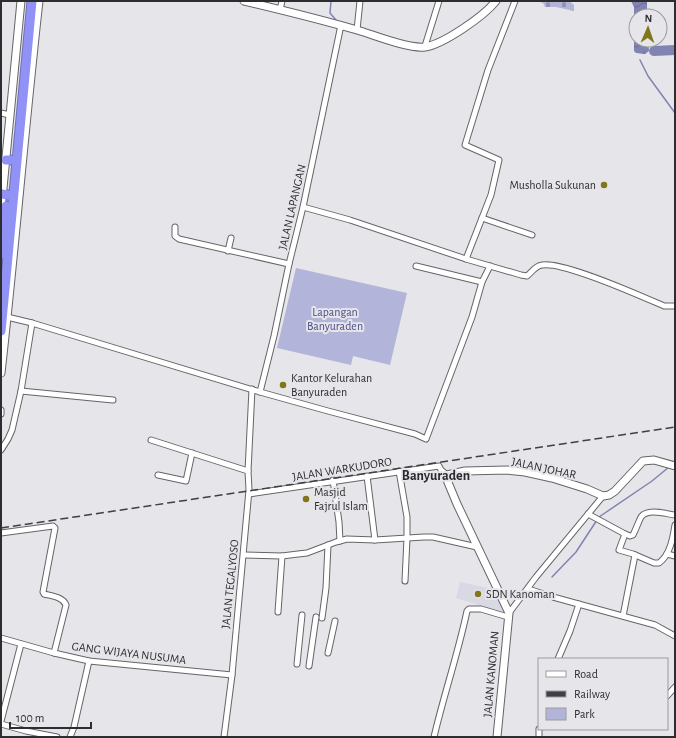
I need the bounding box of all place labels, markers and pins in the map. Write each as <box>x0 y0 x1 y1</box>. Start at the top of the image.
place label: Musholla Sukunan <box>510 179 596 191</box>
marker: Musholla Sukunan <box>599 180 609 190</box>
place label: Kantor Kelurahan Banyuraden <box>291 372 372 399</box>
marker: Kantor Kelurahan Banyuraden <box>278 380 288 390</box>
place label: Masjid Fajrul Islam <box>314 486 368 513</box>
marker: Masjid Fajrul Islam <box>301 494 311 504</box>
place label: SDN Kanoman <box>486 588 555 600</box>
marker: SDN Kanoman <box>473 589 483 599</box>

